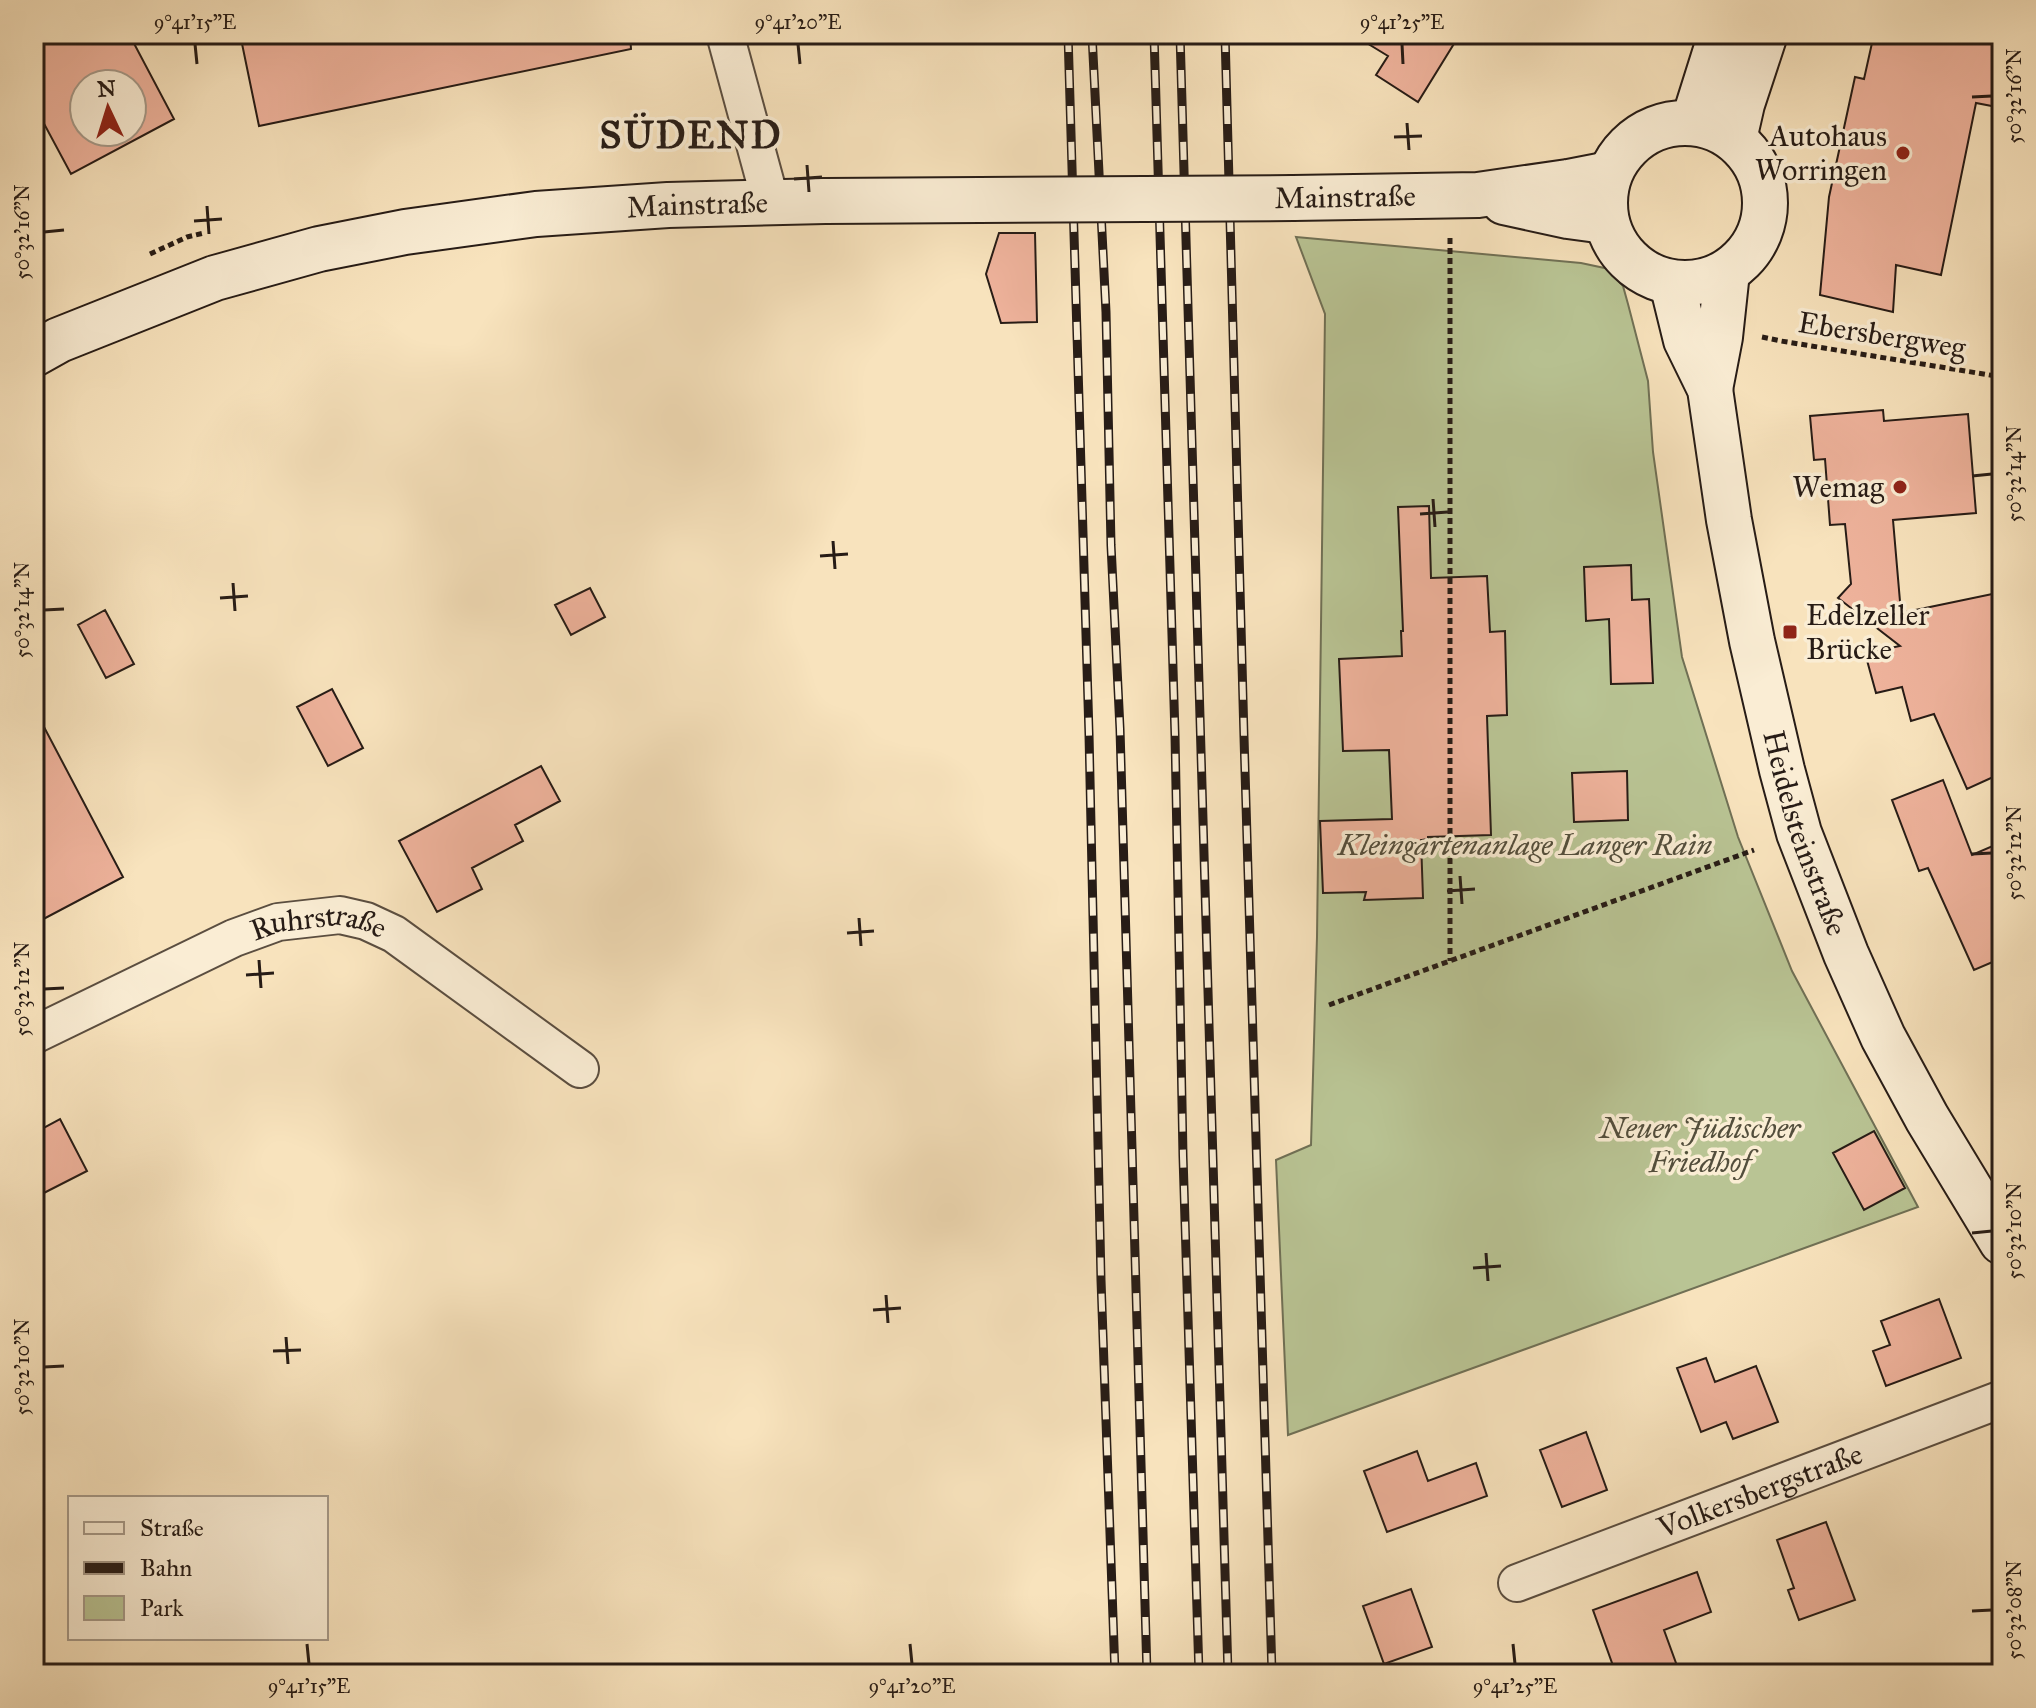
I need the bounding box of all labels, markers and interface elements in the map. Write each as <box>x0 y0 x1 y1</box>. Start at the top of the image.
text: 9°41'15"E <box>154 10 236 34</box>
text: 9°41'20"E <box>754 10 842 34</box>
text: 9°41'25"E <box>1360 10 1444 34</box>
text: 50°32'16"N <box>2002 48 2026 144</box>
north arrow <box>68 68 148 148</box>
text: N <box>96 74 117 103</box>
district label: SÜDEND <box>600 112 782 158</box>
place label: Autohaus Worringen <box>1755 118 1887 188</box>
marker: Autohaus Worringen <box>1894 144 1912 162</box>
street label: Mainstraße <box>1274 178 1416 216</box>
text: 50°32'16"N <box>10 184 34 280</box>
street label: Mainstraße <box>625 184 769 226</box>
street label: Ebersbergweg <box>1796 304 1969 366</box>
text: 50°32'14"N <box>2002 426 2026 522</box>
place label: Wemag <box>1792 469 1885 505</box>
marker: Wemag <box>1891 478 1909 496</box>
text: 50°32'14"N <box>10 562 34 658</box>
place label: Edelzeller Brücke <box>1806 597 1930 667</box>
marker: Edelzeller Brücke <box>1781 623 1799 641</box>
street label: Heidelsteinstraße <box>1755 727 1855 941</box>
text: 50°32'12"N <box>2002 805 2026 901</box>
park label: Kleingartenanlage Langer Rain <box>1336 827 1712 863</box>
street label: Ruhrstraße <box>245 896 393 949</box>
text: 50°32'12"N <box>10 941 34 1037</box>
park label: Neuer Jüdischer Friedhof <box>1598 1110 1802 1180</box>
text: 50°32'10"N <box>2002 1183 2026 1279</box>
text: 50°32'10"N <box>10 1319 34 1415</box>
street label: Volkersbergstraße <box>1652 1436 1868 1546</box>
legend <box>68 1496 328 1640</box>
text: Straße <box>140 1513 204 1543</box>
text: Bahn <box>140 1553 192 1583</box>
text: 50°32'08"N <box>2002 1560 2026 1660</box>
text: Park <box>140 1593 184 1623</box>
text: 9°41'15"E <box>268 1674 350 1698</box>
text: 9°41'20"E <box>868 1674 956 1698</box>
text: 9°41'25"E <box>1473 1674 1557 1698</box>

